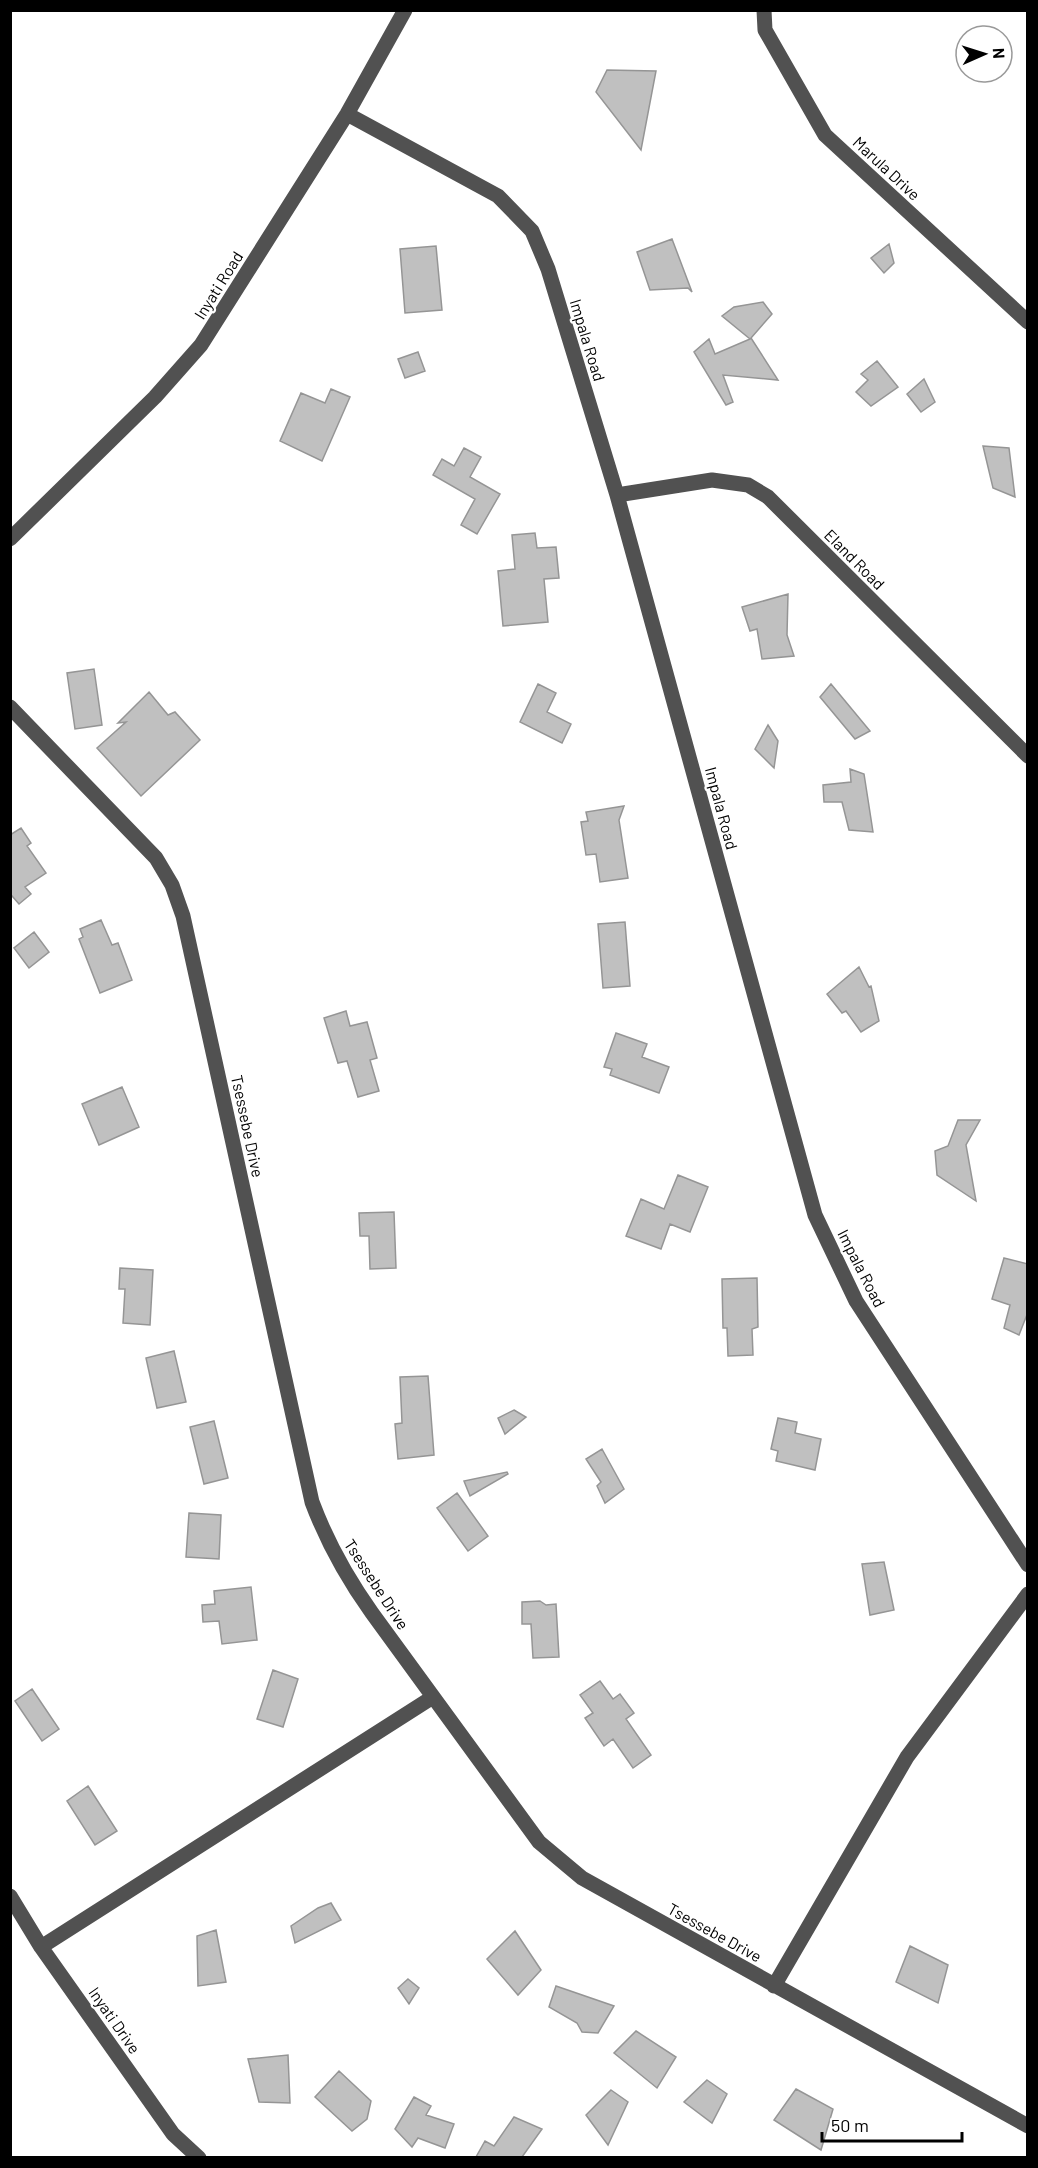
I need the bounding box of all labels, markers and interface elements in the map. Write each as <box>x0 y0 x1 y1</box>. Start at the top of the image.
north arrow <box>954 24 1014 84</box>
text: N <box>990 47 1009 59</box>
street label: Marula Drive <box>850 132 924 204</box>
street label: Inyati Road <box>190 248 246 322</box>
street label: Impala Road <box>567 297 609 383</box>
street label: Eland Road <box>821 525 889 593</box>
street label: Impala Road <box>702 765 742 851</box>
street label: Tsessebe Drive <box>228 1073 268 1179</box>
street label: Impala Road <box>834 1226 890 1310</box>
street label: Tsessebe Drive <box>341 1535 413 1633</box>
street label: Tsessebe Drive <box>665 1898 765 1966</box>
street label: Inyati Drive <box>85 1983 145 2057</box>
scale bar <box>822 2105 962 2143</box>
text: 50 m <box>831 2114 869 2136</box>

